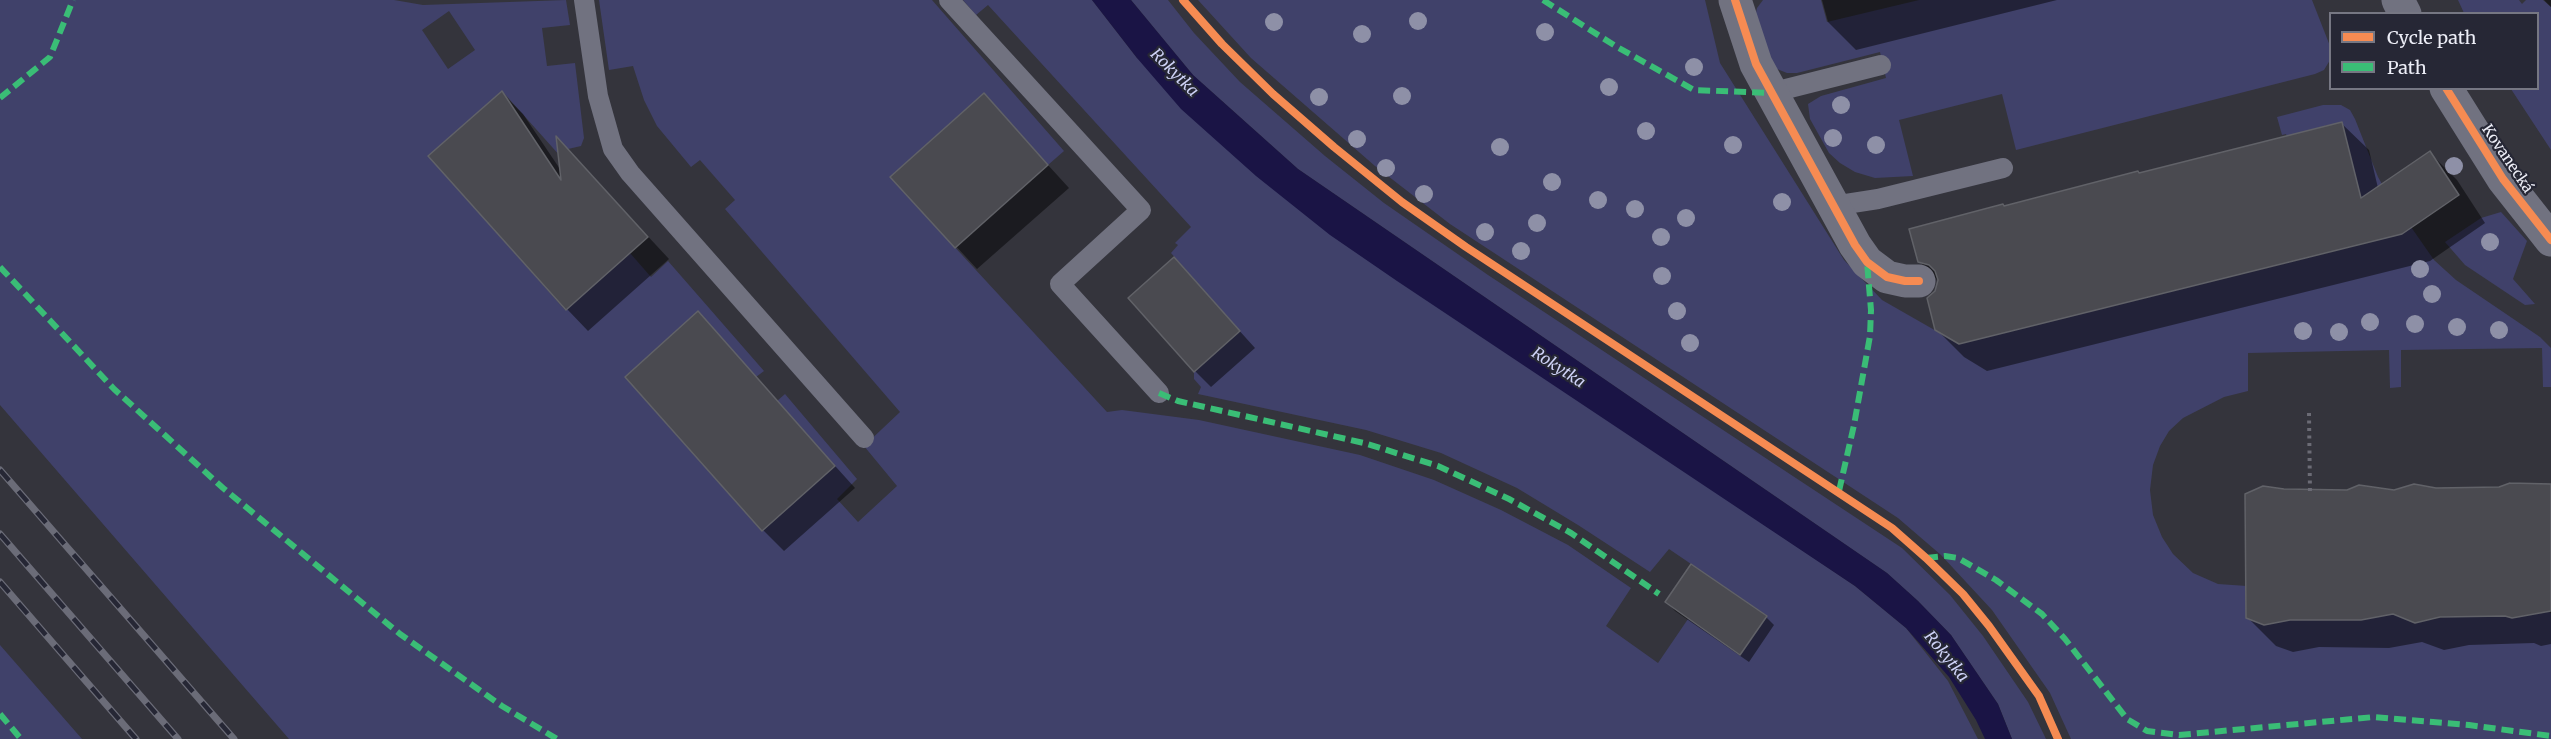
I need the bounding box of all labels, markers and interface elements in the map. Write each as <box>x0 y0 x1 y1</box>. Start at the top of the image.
legend <box>2329 12 2539 90</box>
text: Cycle path <box>2387 26 2476 49</box>
water label: Rokytka <box>1146 45 1202 101</box>
text: Path <box>2387 56 2427 79</box>
street label: Kovanecká <box>2478 121 2536 197</box>
water label: Rokytka <box>1528 344 1588 392</box>
water label: Rokytka <box>1920 628 1972 686</box>

